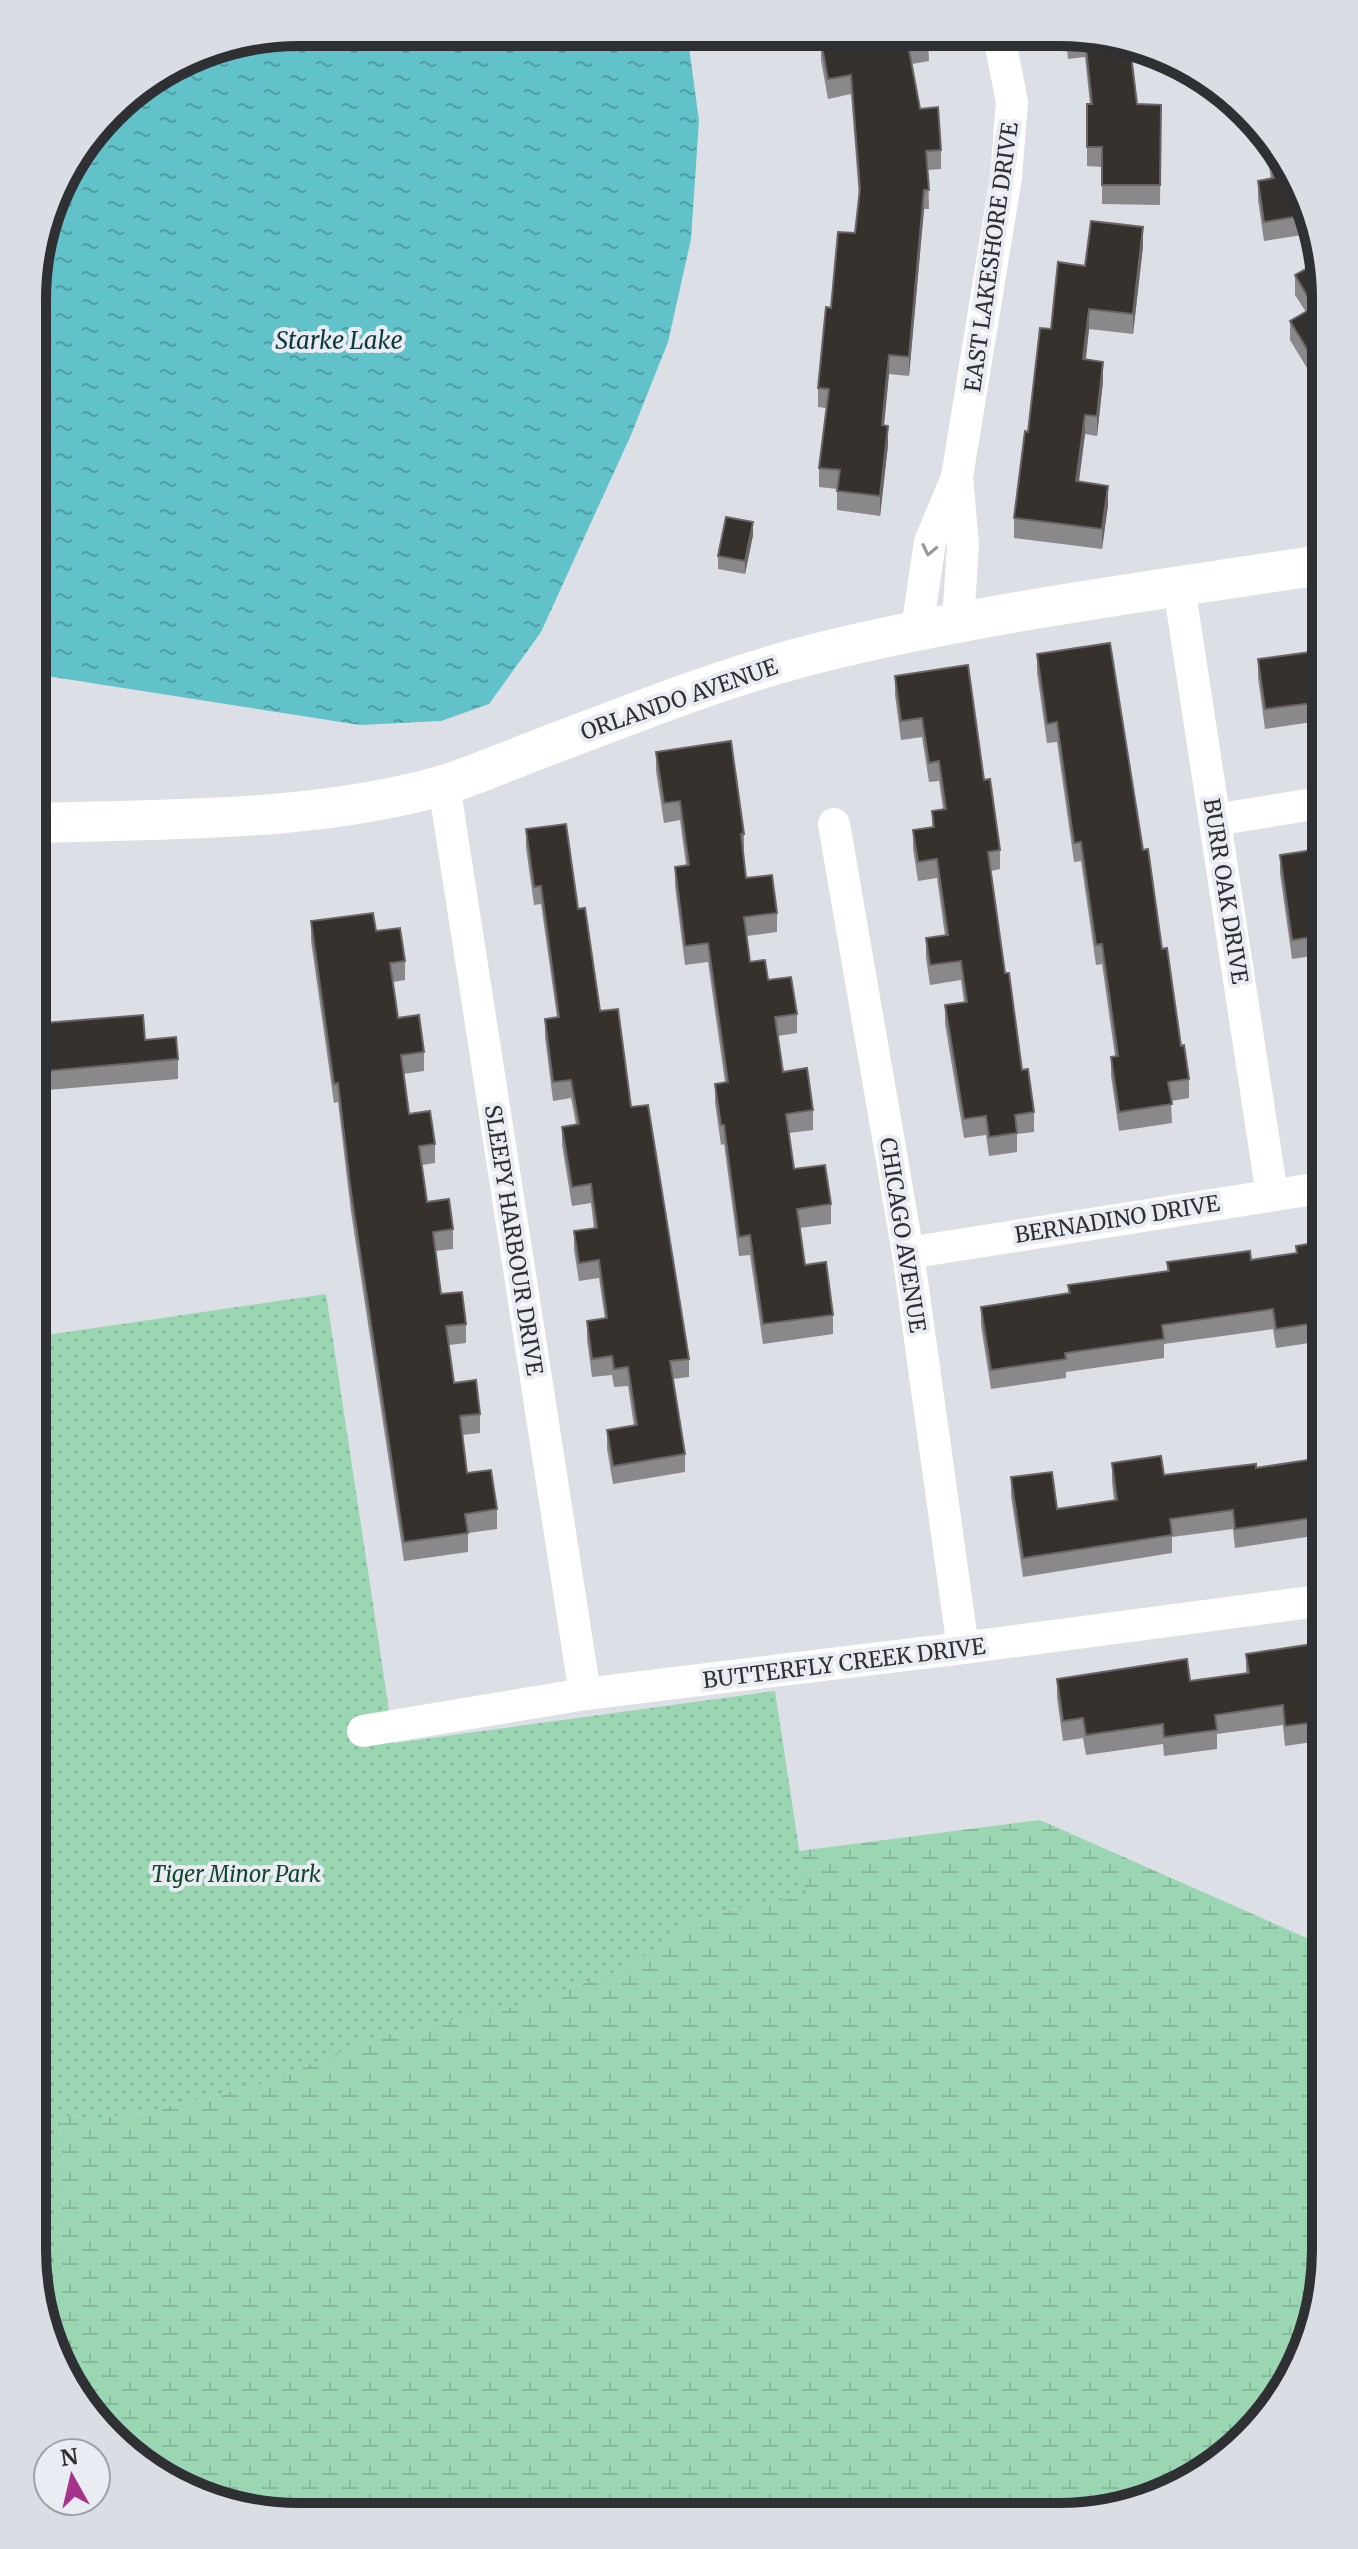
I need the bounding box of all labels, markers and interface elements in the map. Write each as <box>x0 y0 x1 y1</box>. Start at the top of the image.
street label: EAST LAKESHORE DRIVE <box>958 120 1024 394</box>
water label: Starke Lake <box>275 325 403 356</box>
one-way arrow <box>922 543 939 556</box>
street label: ORLANDO AVENUE <box>577 652 781 746</box>
street label: BURR OAK DRIVE <box>1198 796 1255 986</box>
street label: SLEEPY HARBOUR DRIVE <box>479 1103 549 1377</box>
street label: CHICAGO AVENUE <box>874 1136 932 1335</box>
street label: BERNADINO DRIVE <box>1012 1189 1222 1249</box>
street label: BUTTERFLY CREEK DRIVE <box>701 1632 987 1694</box>
park label: Tiger Minor Park <box>151 1860 321 1888</box>
north arrow <box>32 2437 112 2517</box>
text: N <box>59 2442 80 2472</box>

